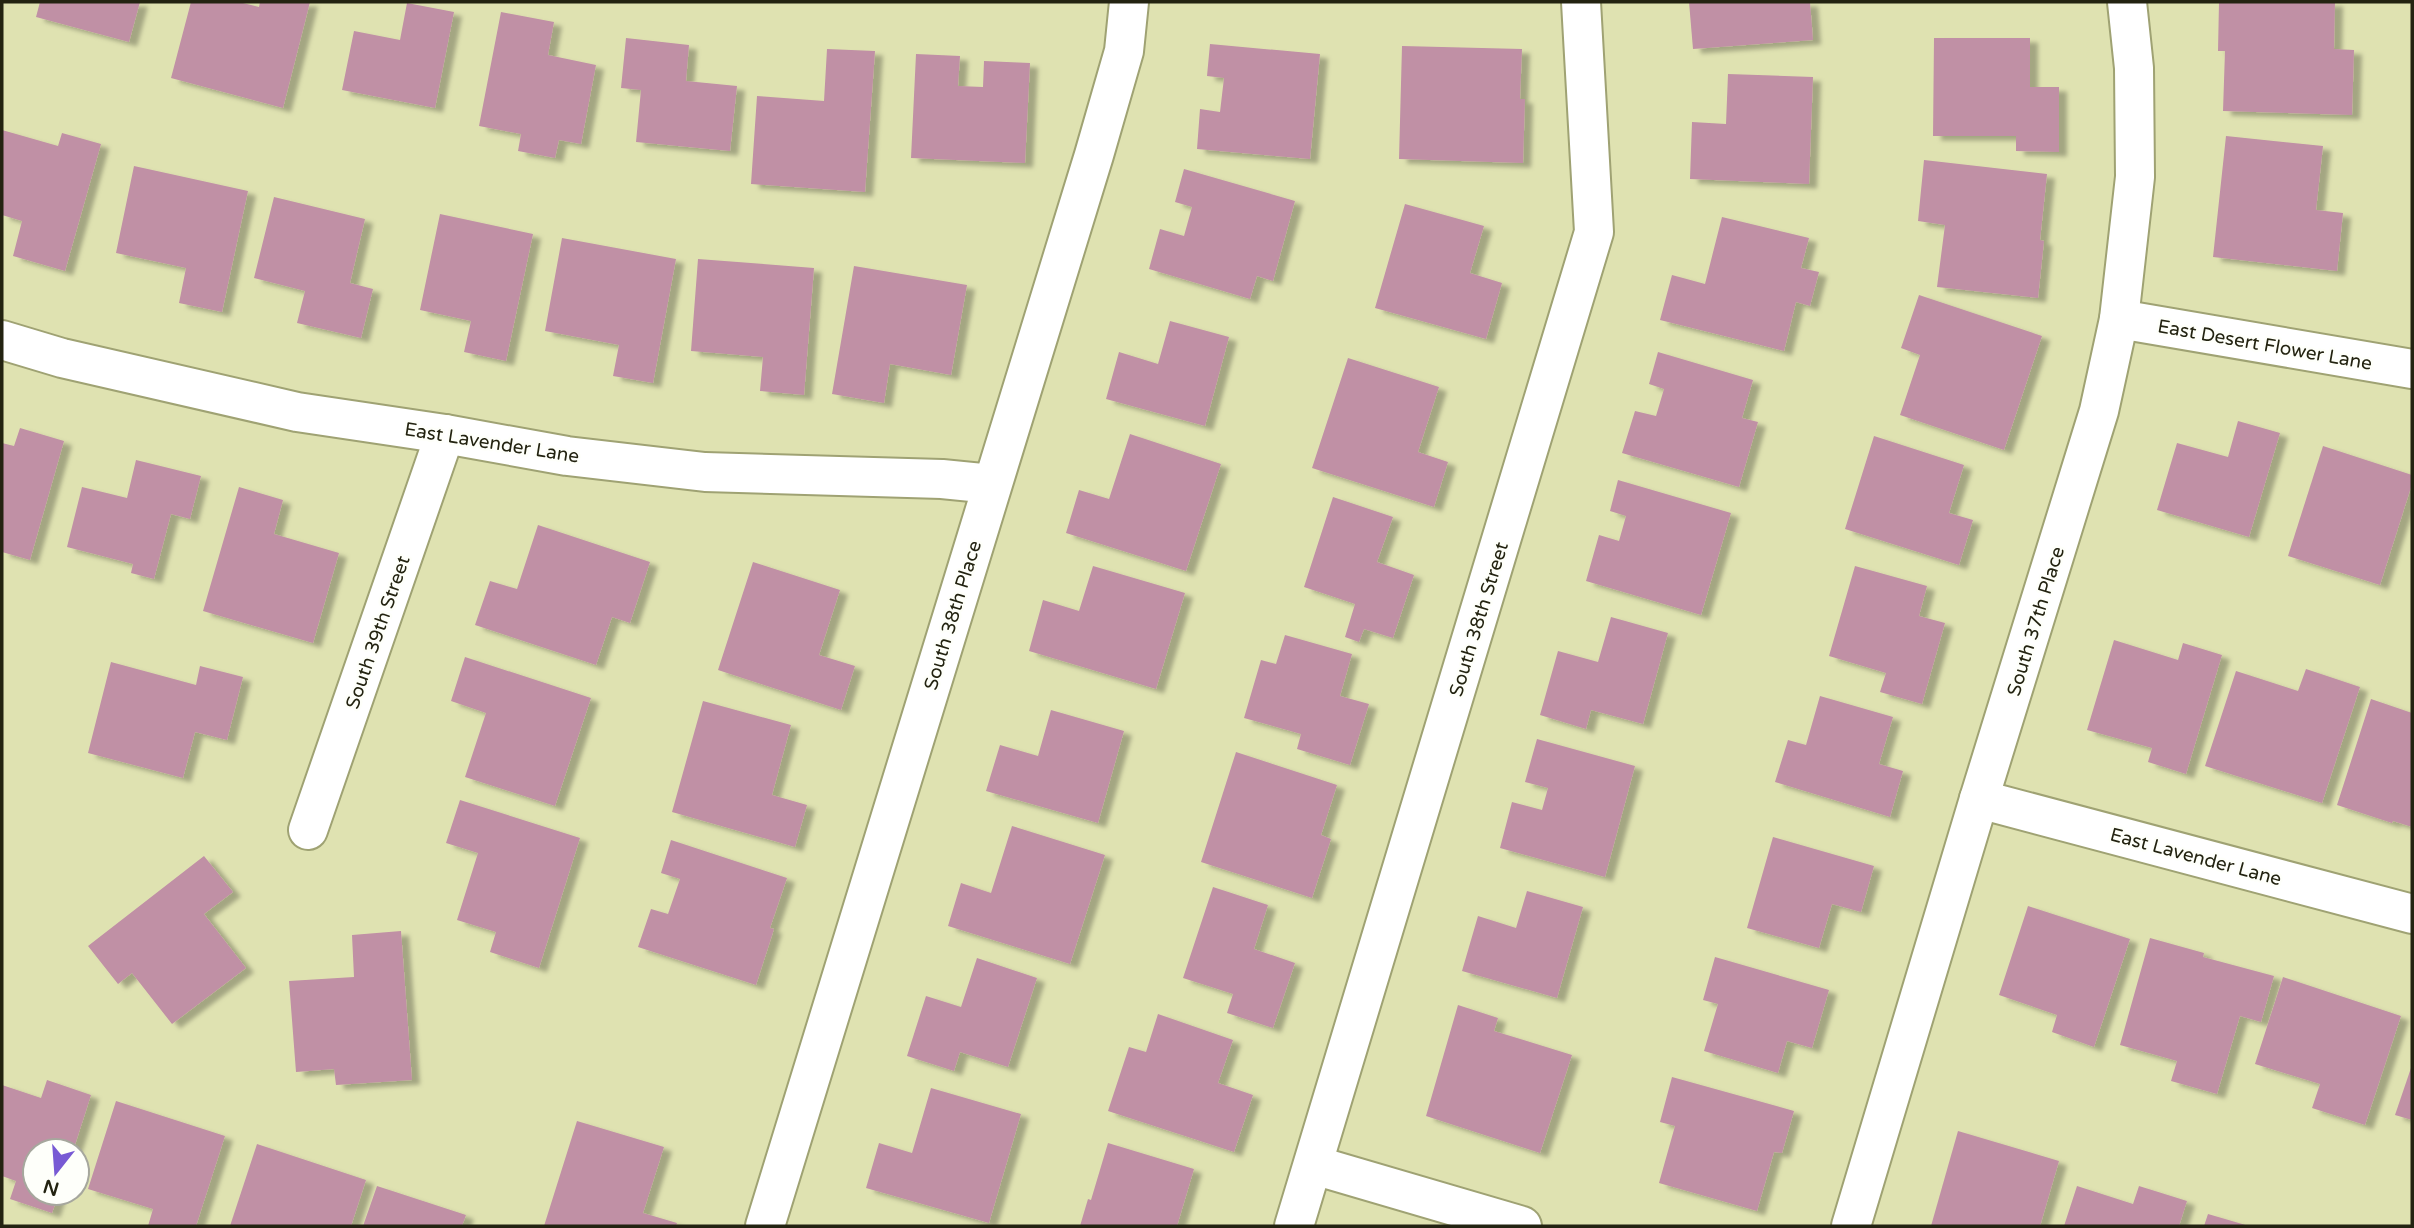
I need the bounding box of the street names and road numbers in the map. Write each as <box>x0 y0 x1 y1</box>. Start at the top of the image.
street label: East Desert Flower Lane <box>2156 315 2374 375</box>
street label: East Lavender Lane <box>403 418 581 468</box>
street label: South 38th Place <box>920 538 986 693</box>
street label: South 38th Street <box>1445 539 1513 699</box>
street label: South 37th Place <box>2003 544 2069 699</box>
street label: South 39th Street <box>341 553 414 712</box>
street label: East Lavender Lane <box>2108 823 2284 890</box>

